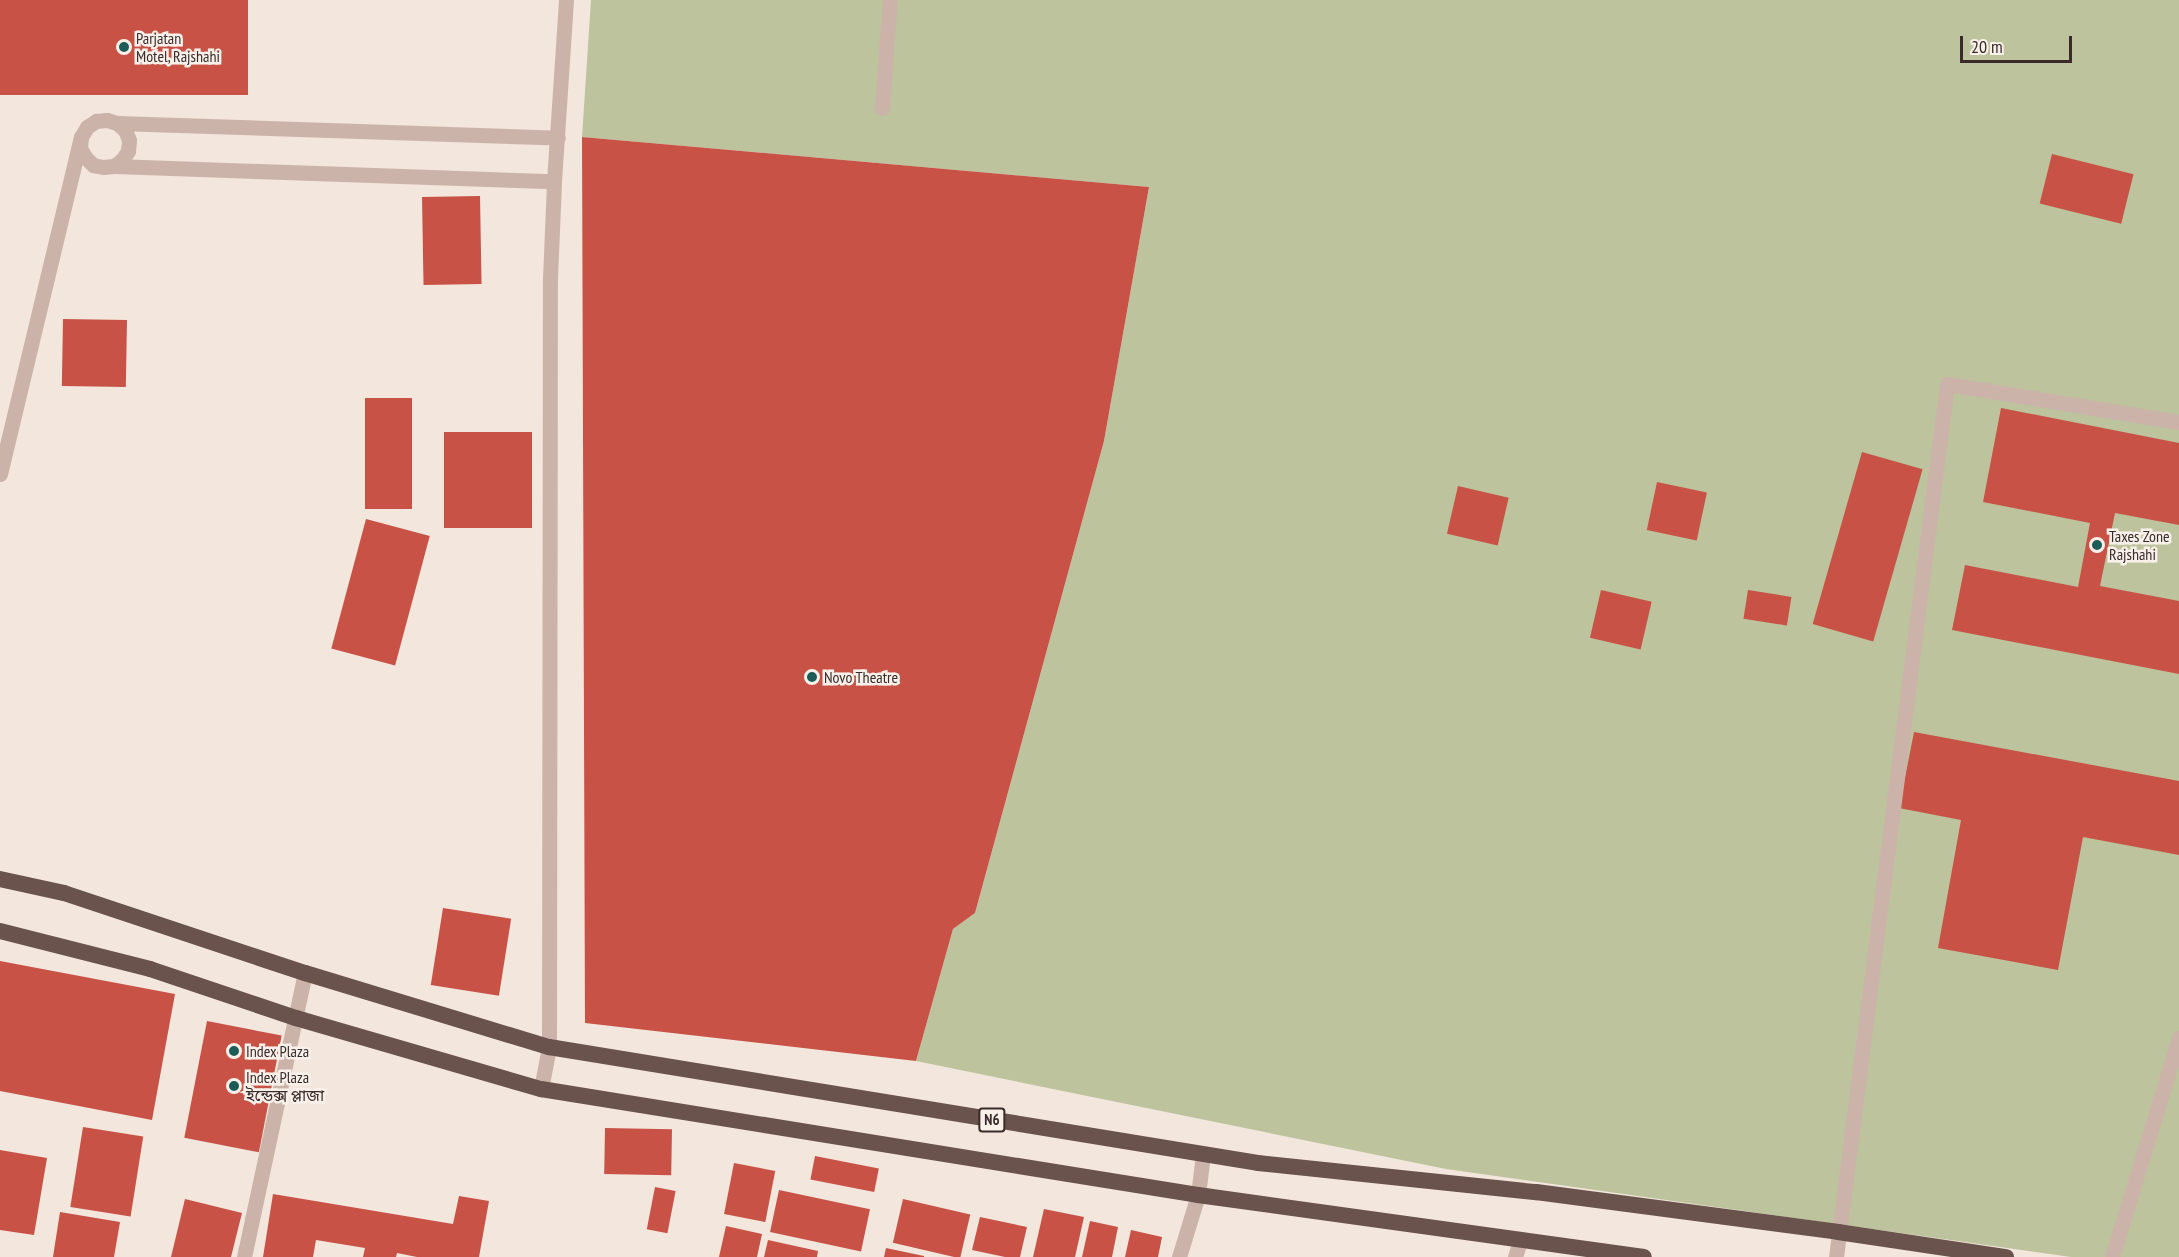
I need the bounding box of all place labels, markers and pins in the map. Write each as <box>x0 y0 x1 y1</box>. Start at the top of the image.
place label: Parjatan Motel, Rajshahi <box>136 28 221 66</box>
marker: Parjatan Motel, Rajshahi <box>117 40 131 54</box>
place label: Taxes Zone Rajshahi <box>2109 526 2170 564</box>
marker: Taxes Zone Rajshahi <box>2090 538 2104 552</box>
place label: Novo Theatre <box>824 667 898 687</box>
marker: Novo Theatre <box>805 670 819 684</box>
place label: Index Plaza <box>246 1041 309 1061</box>
marker: Index Plaza <box>227 1044 241 1058</box>
place label: Index Plaza ইন্ডেক্স প্লাজা <box>246 1067 324 1105</box>
marker: Index Plaza ইন্ডেক্স প্লাজা <box>227 1079 241 1093</box>

